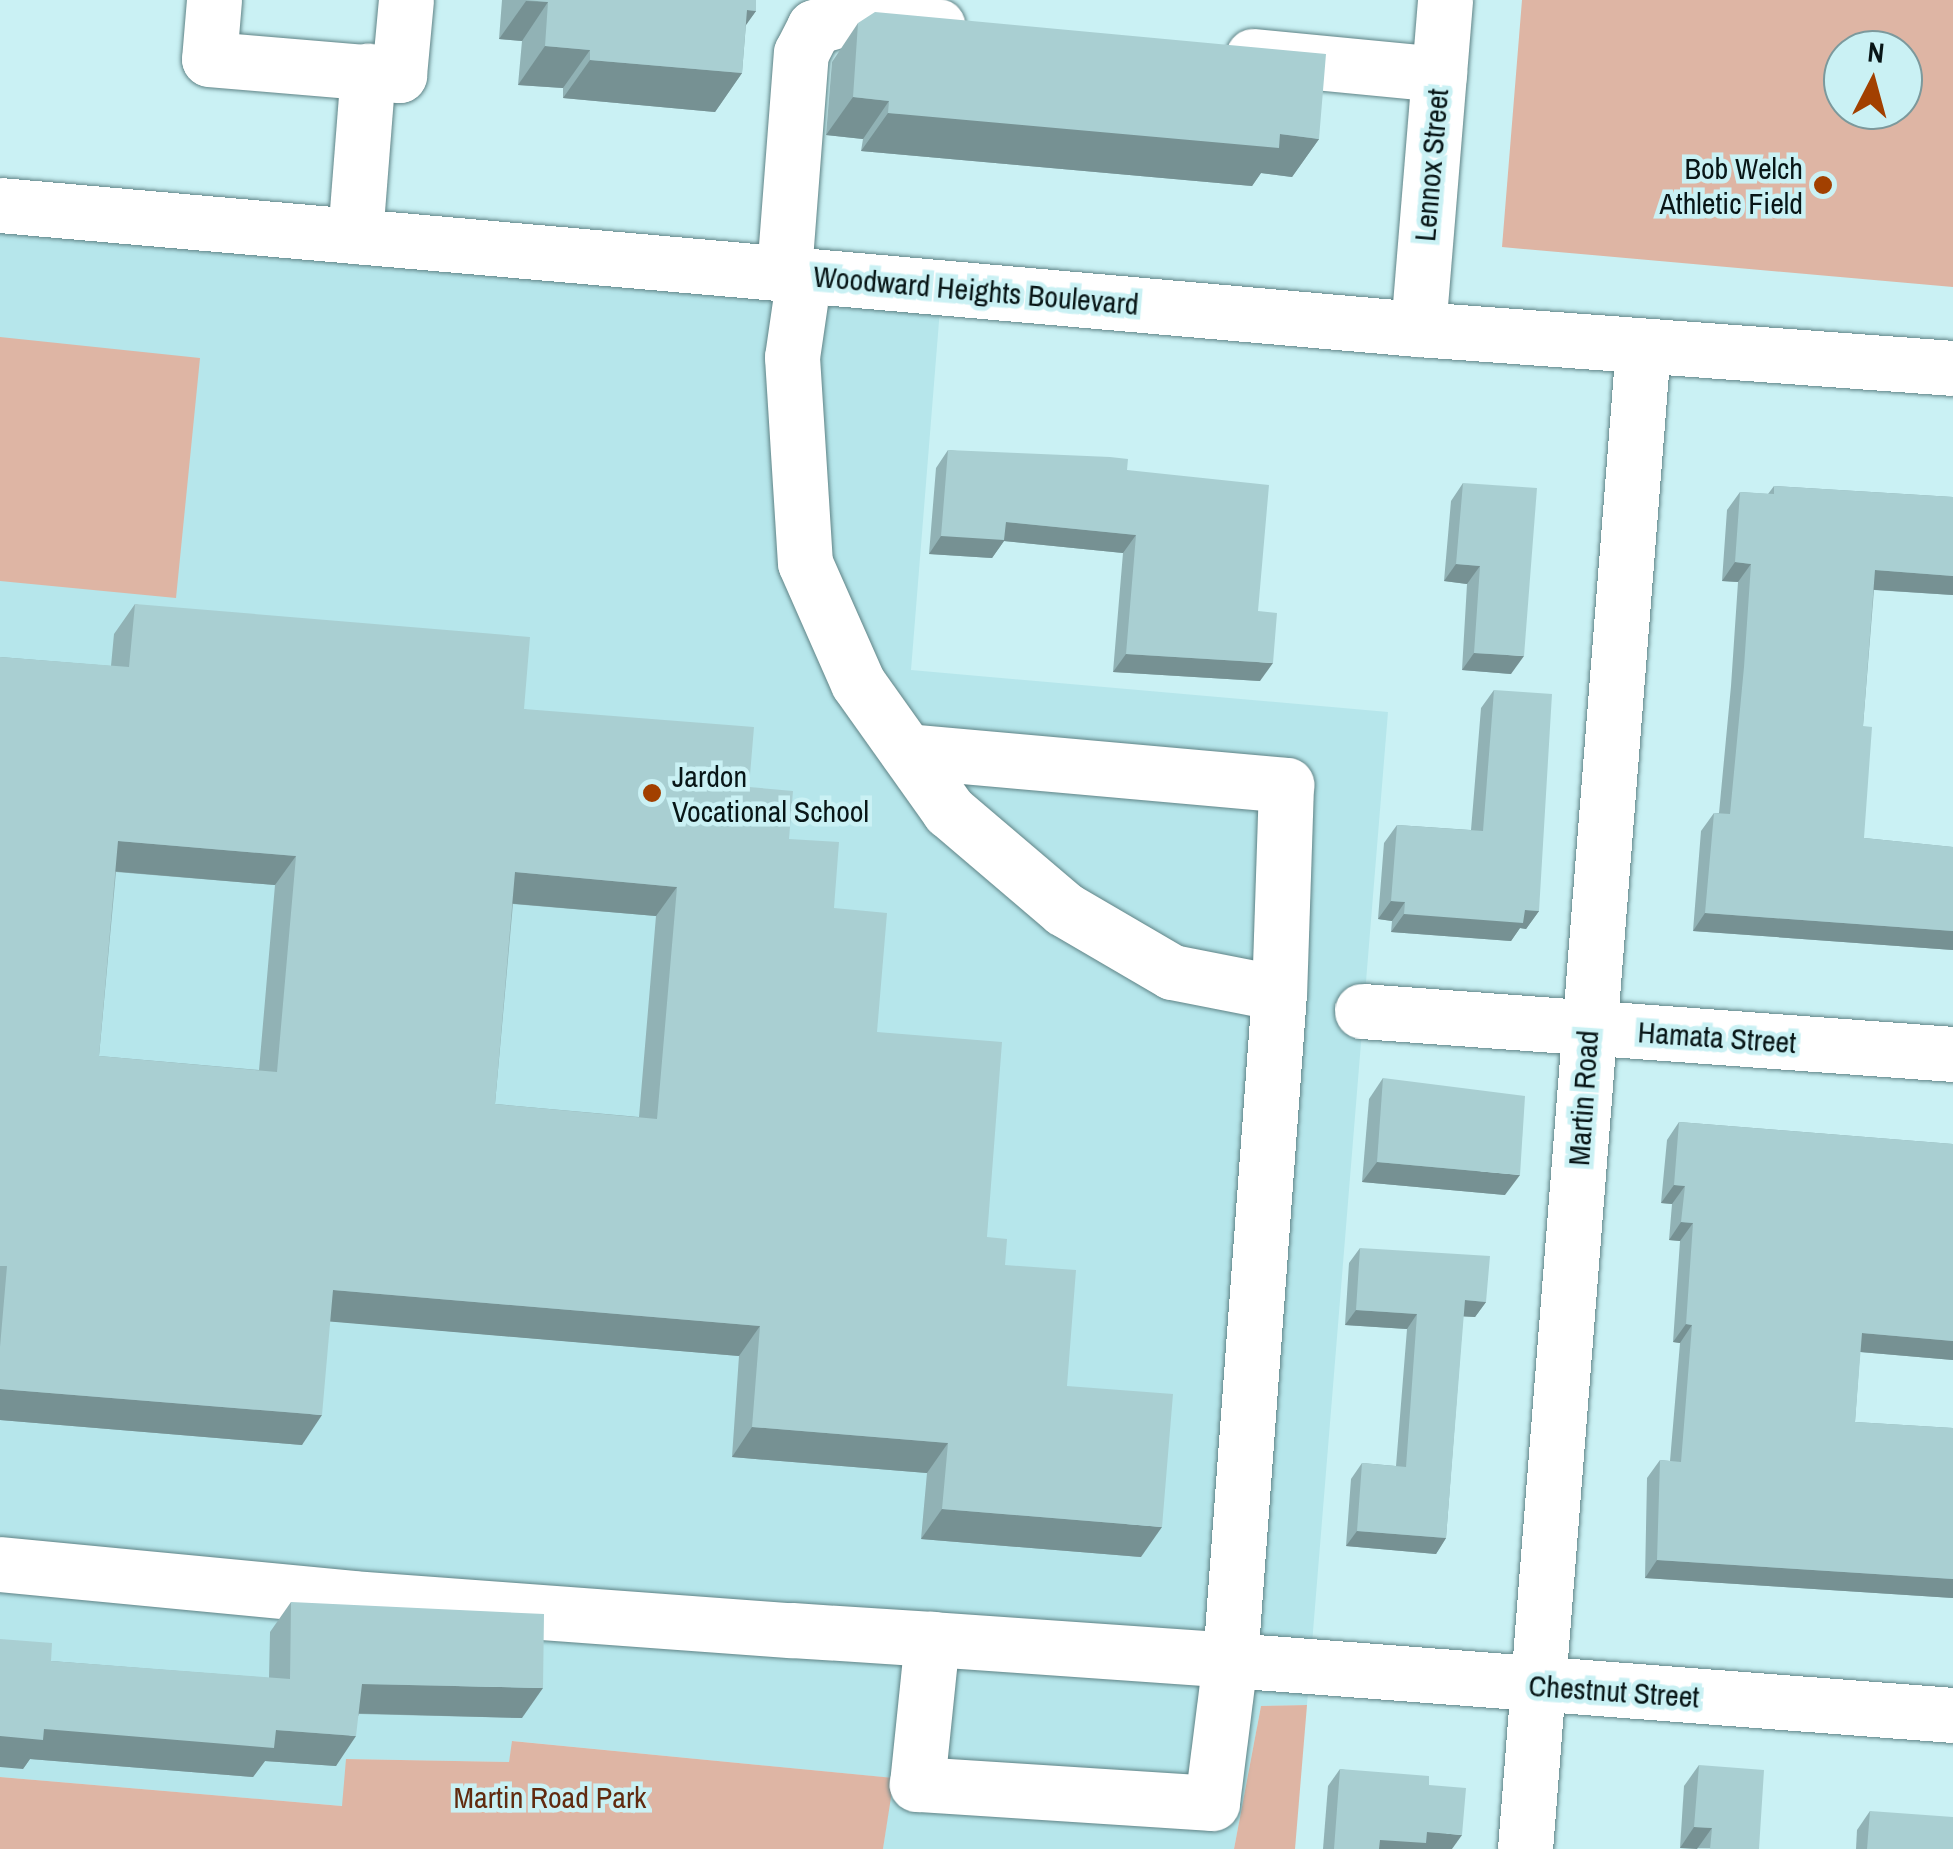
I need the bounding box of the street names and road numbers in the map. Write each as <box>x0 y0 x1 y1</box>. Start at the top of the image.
street label: Lennox Street <box>1406 87 1456 243</box>
street label: Woodward Heights Boulevard <box>812 258 1140 322</box>
street label: Hamata Street <box>1637 1014 1797 1060</box>
street label: Martin Road <box>1560 1029 1606 1167</box>
street label: Chestnut Street <box>1527 1667 1701 1715</box>

